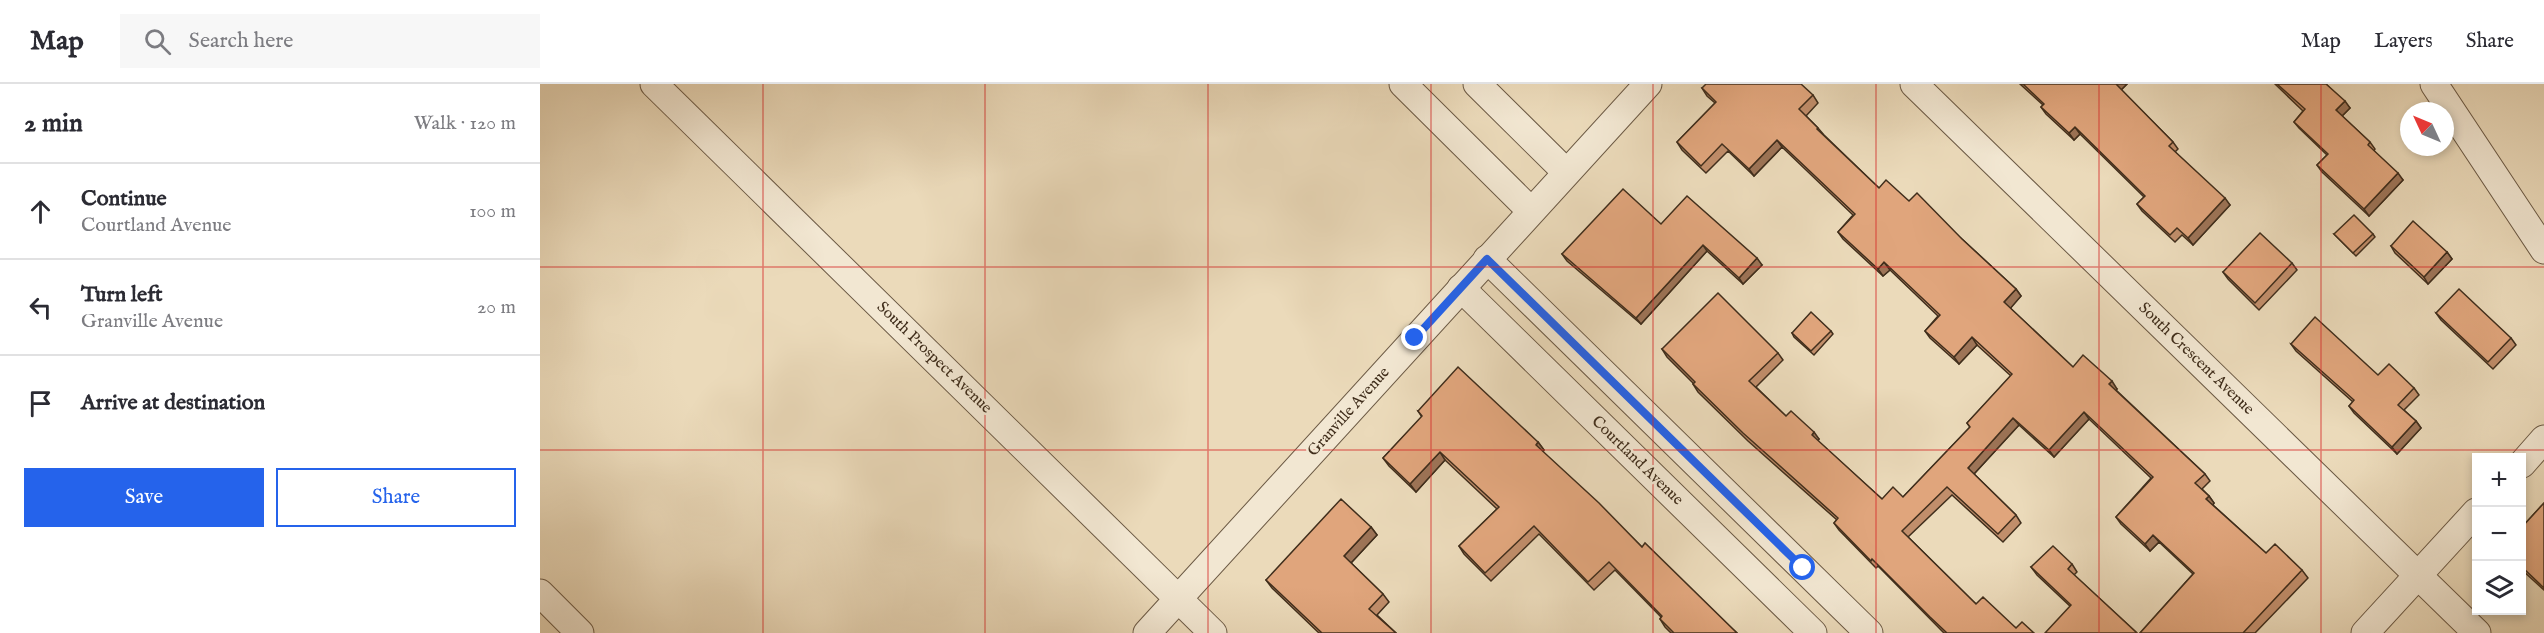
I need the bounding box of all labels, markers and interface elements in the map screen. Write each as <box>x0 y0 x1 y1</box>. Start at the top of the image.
search box <box>120 14 540 68</box>
text: Map <box>30 24 84 59</box>
icon: search <box>141 25 174 58</box>
text: Search here <box>189 27 293 55</box>
text: Map <box>2301 28 2341 55</box>
text: Layers <box>2374 28 2433 55</box>
text: Share <box>2466 28 2514 55</box>
north arrow <box>2400 102 2454 156</box>
text: 2 min <box>24 107 83 140</box>
text: Walk · 120 m <box>414 111 516 136</box>
text: Continue <box>81 185 167 213</box>
icon: ahead <box>24 195 57 228</box>
text: 100 m <box>469 199 516 224</box>
text: Courtland Avenue <box>81 213 232 238</box>
text: Turn left <box>81 281 163 309</box>
icon: left <box>24 291 57 324</box>
text: 20 m <box>477 295 516 320</box>
street label: South Prospect Avenue <box>872 298 996 418</box>
street label: South Crescent Avenue <box>2134 299 2258 419</box>
text: Granville Avenue <box>81 309 223 334</box>
route end <box>1401 324 1427 350</box>
street label: Granville Avenue <box>1304 363 1394 461</box>
icon: arrive <box>24 387 57 420</box>
text: Arrive at destination <box>81 389 265 417</box>
street label: Courtland Avenue <box>1587 412 1687 510</box>
map controls <box>2472 453 2526 615</box>
button: + <box>2472 453 2526 507</box>
button: Save <box>24 468 264 527</box>
button: Share <box>276 468 516 527</box>
button: − <box>2472 507 2526 561</box>
route start <box>1789 554 1815 580</box>
button: layers <box>2472 561 2526 615</box>

